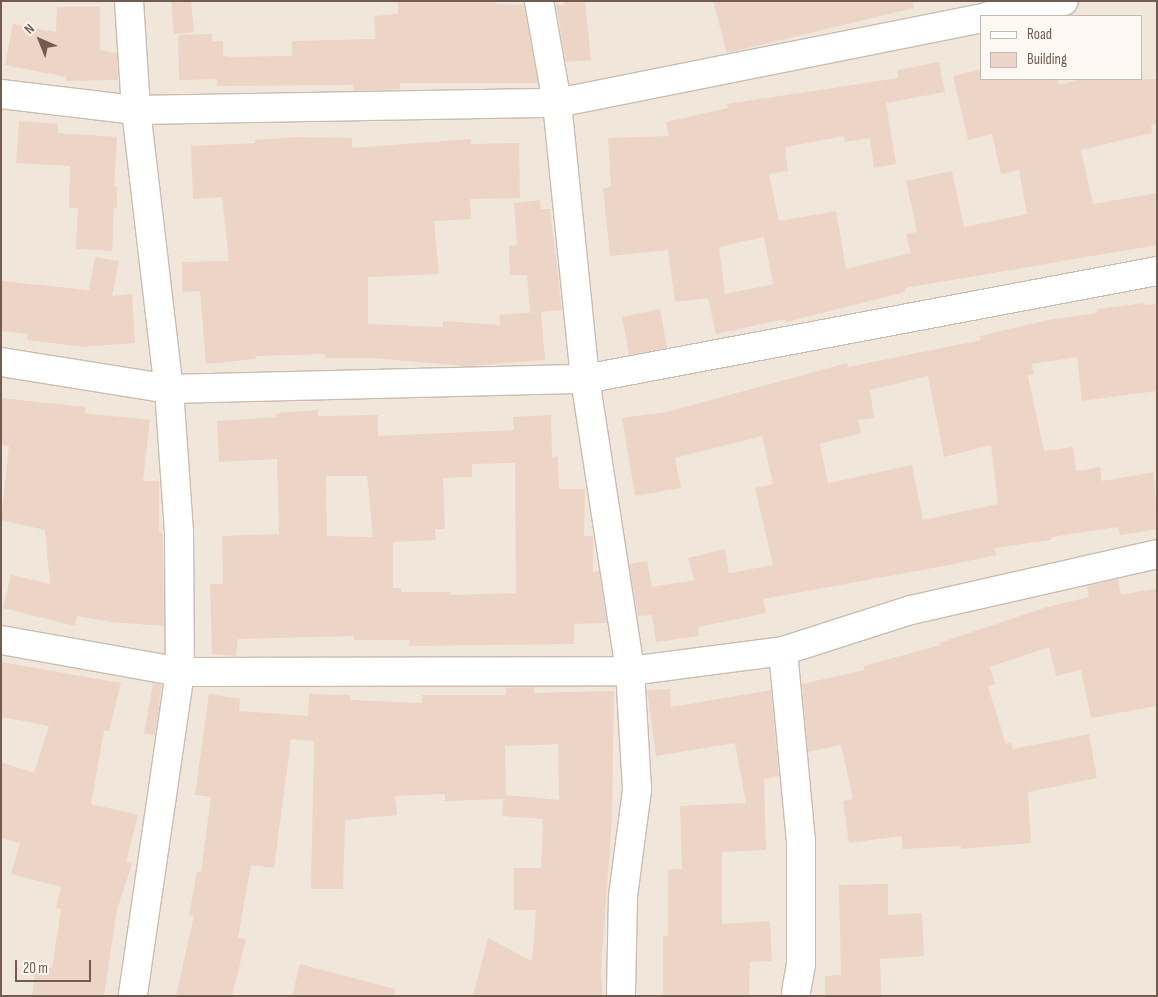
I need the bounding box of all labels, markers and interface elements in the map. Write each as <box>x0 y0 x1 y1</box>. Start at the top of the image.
north arrow <box>15 15 65 65</box>
legend <box>980 15 1143 80</box>
text: N <box>21 20 38 38</box>
text: Road <box>1027 25 1052 44</box>
text: Building <box>1027 50 1067 69</box>
scale bar <box>18 950 94 982</box>
text: 20 m <box>23 959 48 978</box>

